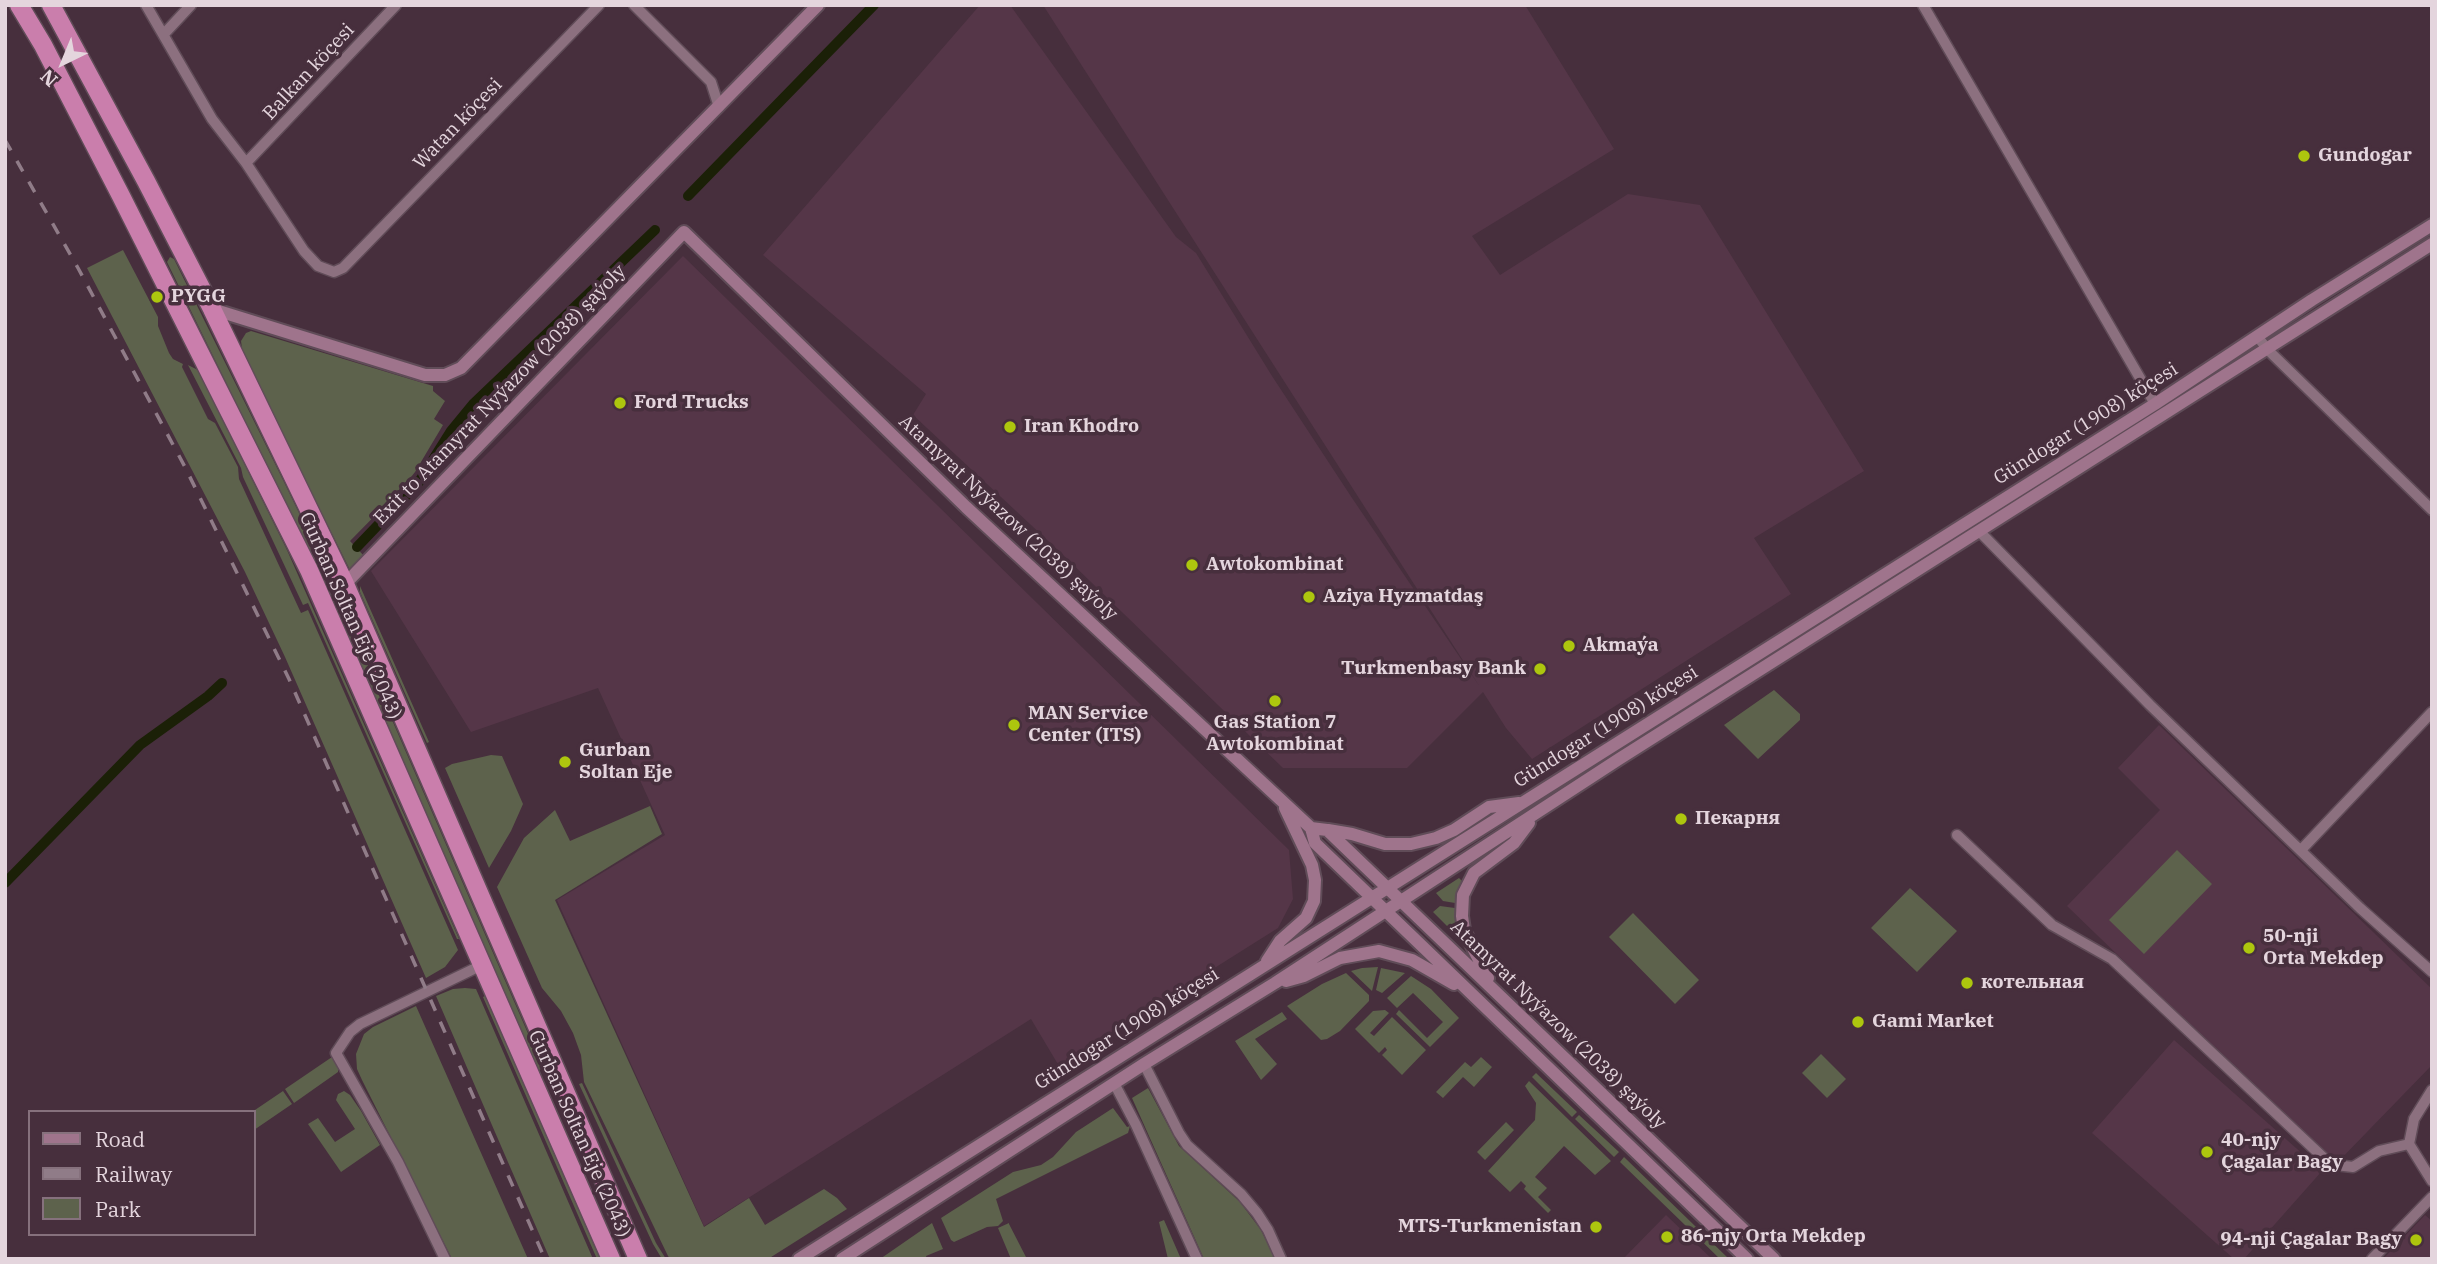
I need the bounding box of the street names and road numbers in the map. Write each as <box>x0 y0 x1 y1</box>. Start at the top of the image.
street label: Balkan köçesi <box>259 19 359 125</box>
street label: Watan köçesi <box>409 74 507 174</box>
street label: Exit to Atamyrat Nyýazow (2038) şaýoly <box>369 260 631 530</box>
street label: Gündogar (1908) köçesi <box>1990 358 2182 490</box>
street label: Atamyrat Nyýazow (2038) şaýoly <box>894 410 1122 626</box>
street label: Gurban Soltan Eje (2043) <box>294 509 406 723</box>
street label: Gündogar (1908) köçesi <box>1510 661 1702 793</box>
street label: Atamyrat Nyýazow (2038) şaýoly <box>1445 916 1671 1134</box>
street label: Gündogar (1908) köçesi <box>1031 963 1223 1095</box>
street label: Gurban Soltan Eje (2043) <box>523 1027 635 1241</box>

